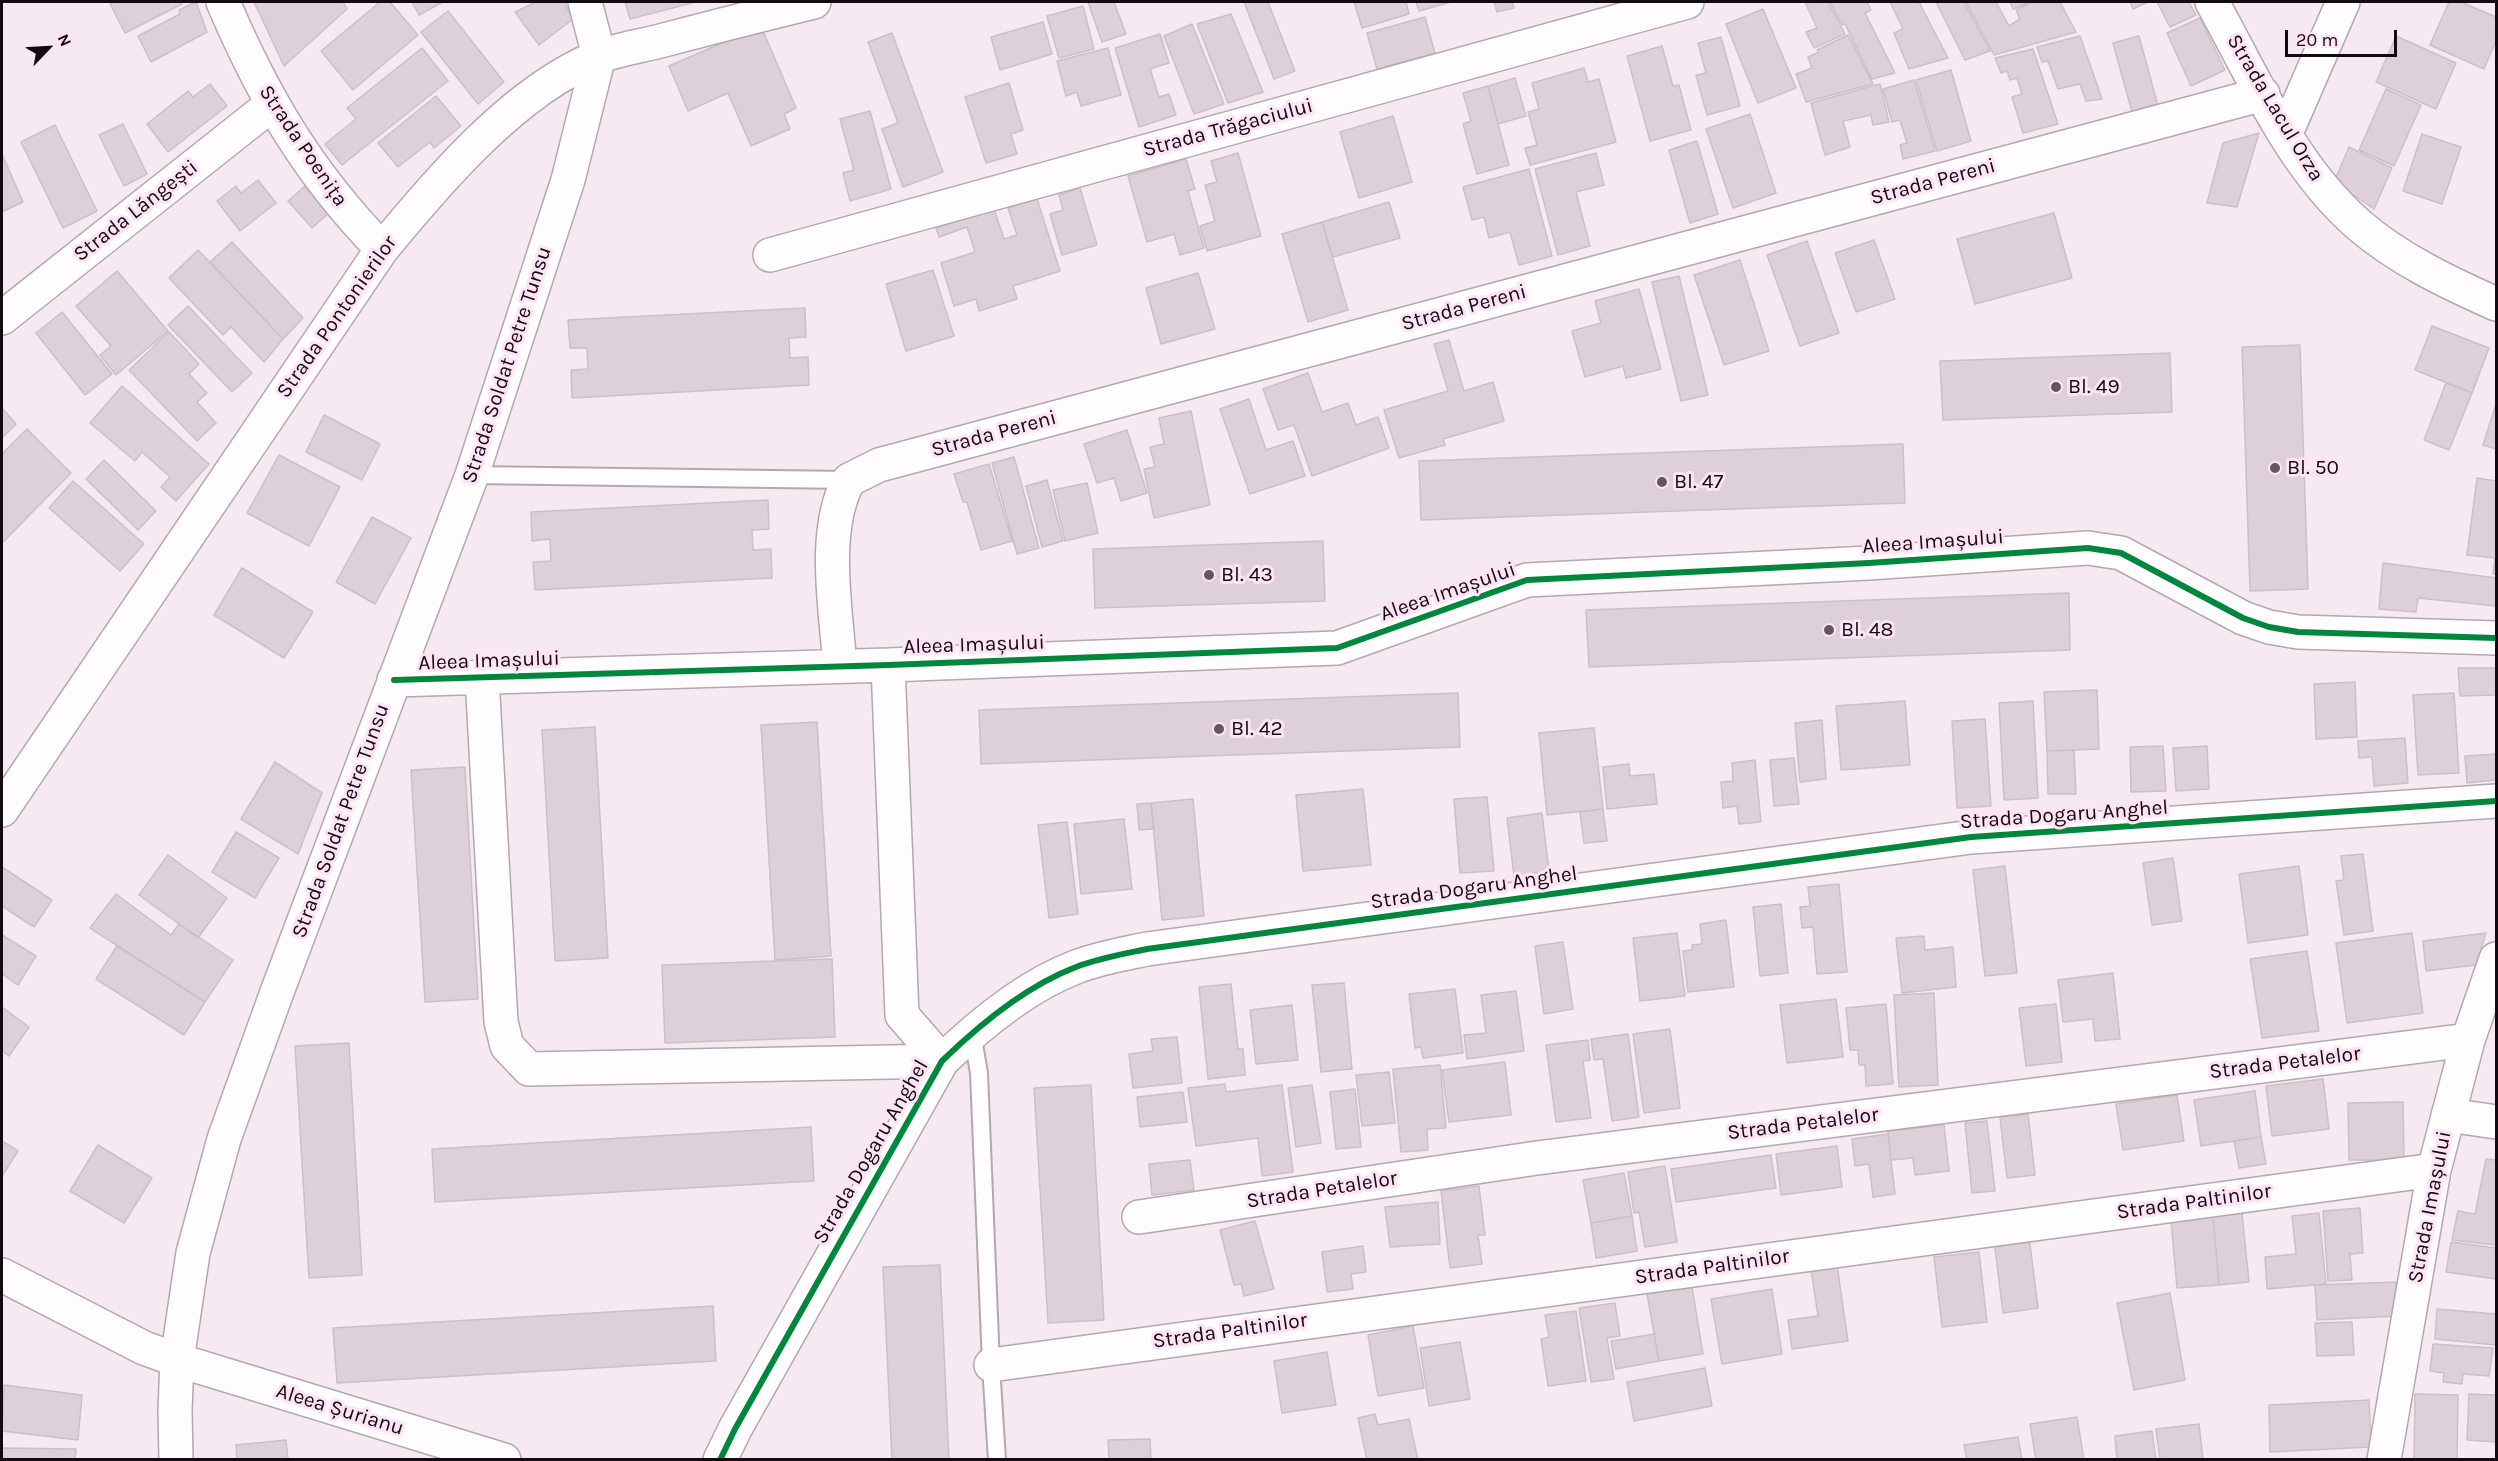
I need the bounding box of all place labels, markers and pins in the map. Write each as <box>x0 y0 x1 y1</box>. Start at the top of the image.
place label: Bl. 49 <box>2068 374 2120 400</box>
marker: Bl. 49 <box>2049 380 2063 394</box>
place label: Bl. 50 <box>2287 455 2339 481</box>
marker: Bl. 50 <box>2268 461 2282 475</box>
place label: Bl. 47 <box>1674 469 1723 495</box>
marker: Bl. 47 <box>1655 475 1669 489</box>
place label: Bl. 43 <box>1221 562 1273 588</box>
marker: Bl. 43 <box>1202 568 1216 582</box>
place label: Bl. 48 <box>1841 617 1893 643</box>
marker: Bl. 48 <box>1822 623 1836 637</box>
place label: Bl. 42 <box>1231 716 1283 742</box>
marker: Bl. 42 <box>1212 722 1226 736</box>

